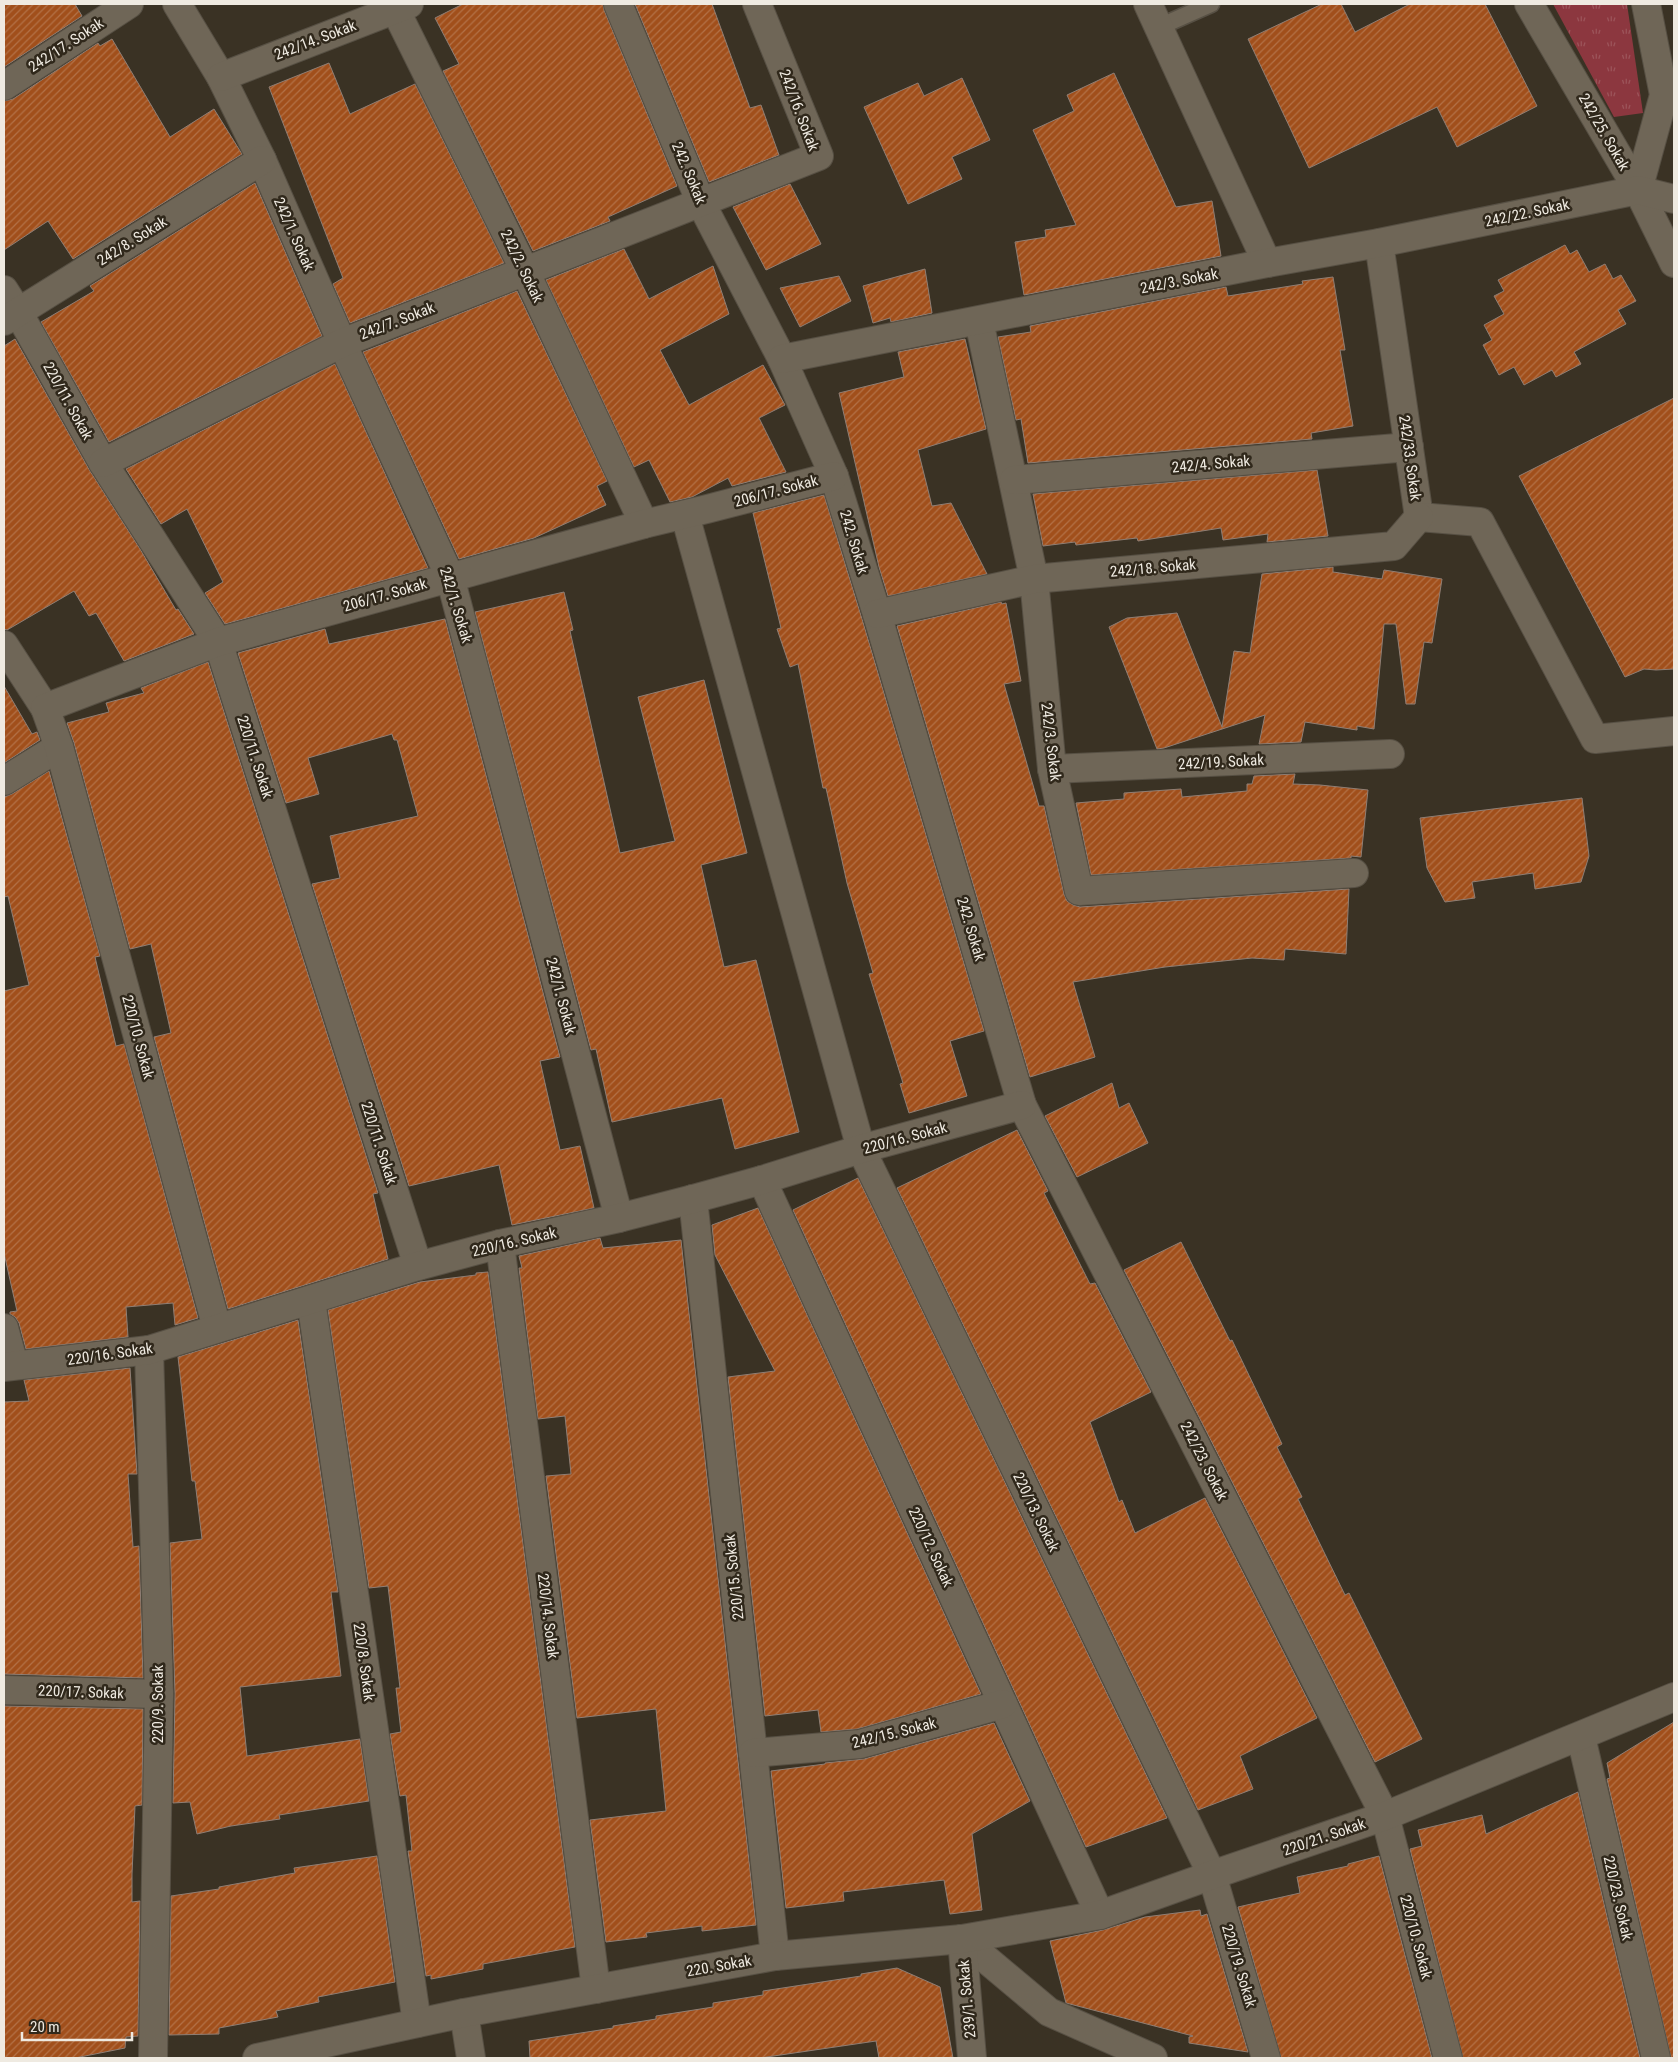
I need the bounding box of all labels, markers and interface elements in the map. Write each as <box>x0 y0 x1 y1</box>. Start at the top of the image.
street label: 242/17. Sokak <box>25 14 107 76</box>
street label: 242/14. Sokak <box>272 16 359 64</box>
street label: 242/16. Sokak <box>775 67 823 154</box>
street label: 242/25. Sokak <box>1575 90 1633 174</box>
street label: 242. Sokak <box>668 139 710 207</box>
street label: 242/1. Sokak <box>270 194 318 274</box>
street label: 242/22. Sokak <box>1483 195 1571 231</box>
street label: 242/8. Sokak <box>94 212 170 269</box>
street label: 242/2. Sokak <box>497 227 547 305</box>
street label: 242/3. Sokak <box>1139 265 1220 297</box>
street label: 242/7. Sokak <box>357 298 437 343</box>
street label: 220/11. Sokak <box>39 359 97 443</box>
street label: 242/33. Sokak <box>1395 414 1425 502</box>
street label: 242/4. Sokak <box>1171 452 1251 476</box>
street label: 206/17. Sokak <box>732 471 820 511</box>
street label: 242. Sokak <box>836 508 872 576</box>
street label: 242/18. Sokak <box>1109 555 1197 581</box>
street label: 242/1. Sokak <box>436 565 476 645</box>
street label: 206/17. Sokak <box>341 574 429 616</box>
street label: 242/3. Sokak <box>1037 702 1065 782</box>
street label: 220/11. Sokak <box>233 713 277 801</box>
street label: 242/19. Sokak <box>1178 751 1265 773</box>
street label: 242. Sokak <box>953 895 989 963</box>
street label: 242/1. Sokak <box>542 956 580 1037</box>
street label: 220/10. Sokak <box>118 993 158 1081</box>
street label: 220/11. Sokak <box>357 1099 401 1187</box>
street label: 220/16. Sokak <box>861 1118 949 1158</box>
street label: 220/16. Sokak <box>470 1224 558 1260</box>
street label: 220/16. Sokak <box>66 1339 154 1369</box>
street label: 242/23. Sokak <box>1176 1419 1232 1504</box>
street label: 220/13. Sokak <box>1009 1469 1063 1555</box>
street label: 220/12. Sokak <box>905 1504 957 1590</box>
street label: 220/15. Sokak <box>721 1533 747 1621</box>
street label: 220/14. Sokak <box>534 1572 562 1660</box>
street label: 220/8. Sokak <box>350 1622 378 1702</box>
street label: 220/9. Sokak <box>149 1664 167 1743</box>
street label: 220/17. Sokak <box>38 1682 125 1703</box>
street label: 242/15. Sokak <box>850 1714 938 1752</box>
street label: 220/21. Sokak <box>1280 1814 1368 1860</box>
street label: 220/23. Sokak <box>1600 1854 1636 1942</box>
street label: 220/10. Sokak <box>1396 1893 1436 1981</box>
street label: 220/19. Sokak <box>1218 1922 1260 2010</box>
street label: 220. Sokak <box>685 1951 753 1981</box>
street label: 239/1. Sokak <box>955 1959 979 2039</box>
scale bar <box>22 2010 132 2042</box>
text: 20 m <box>30 2018 60 2036</box>

